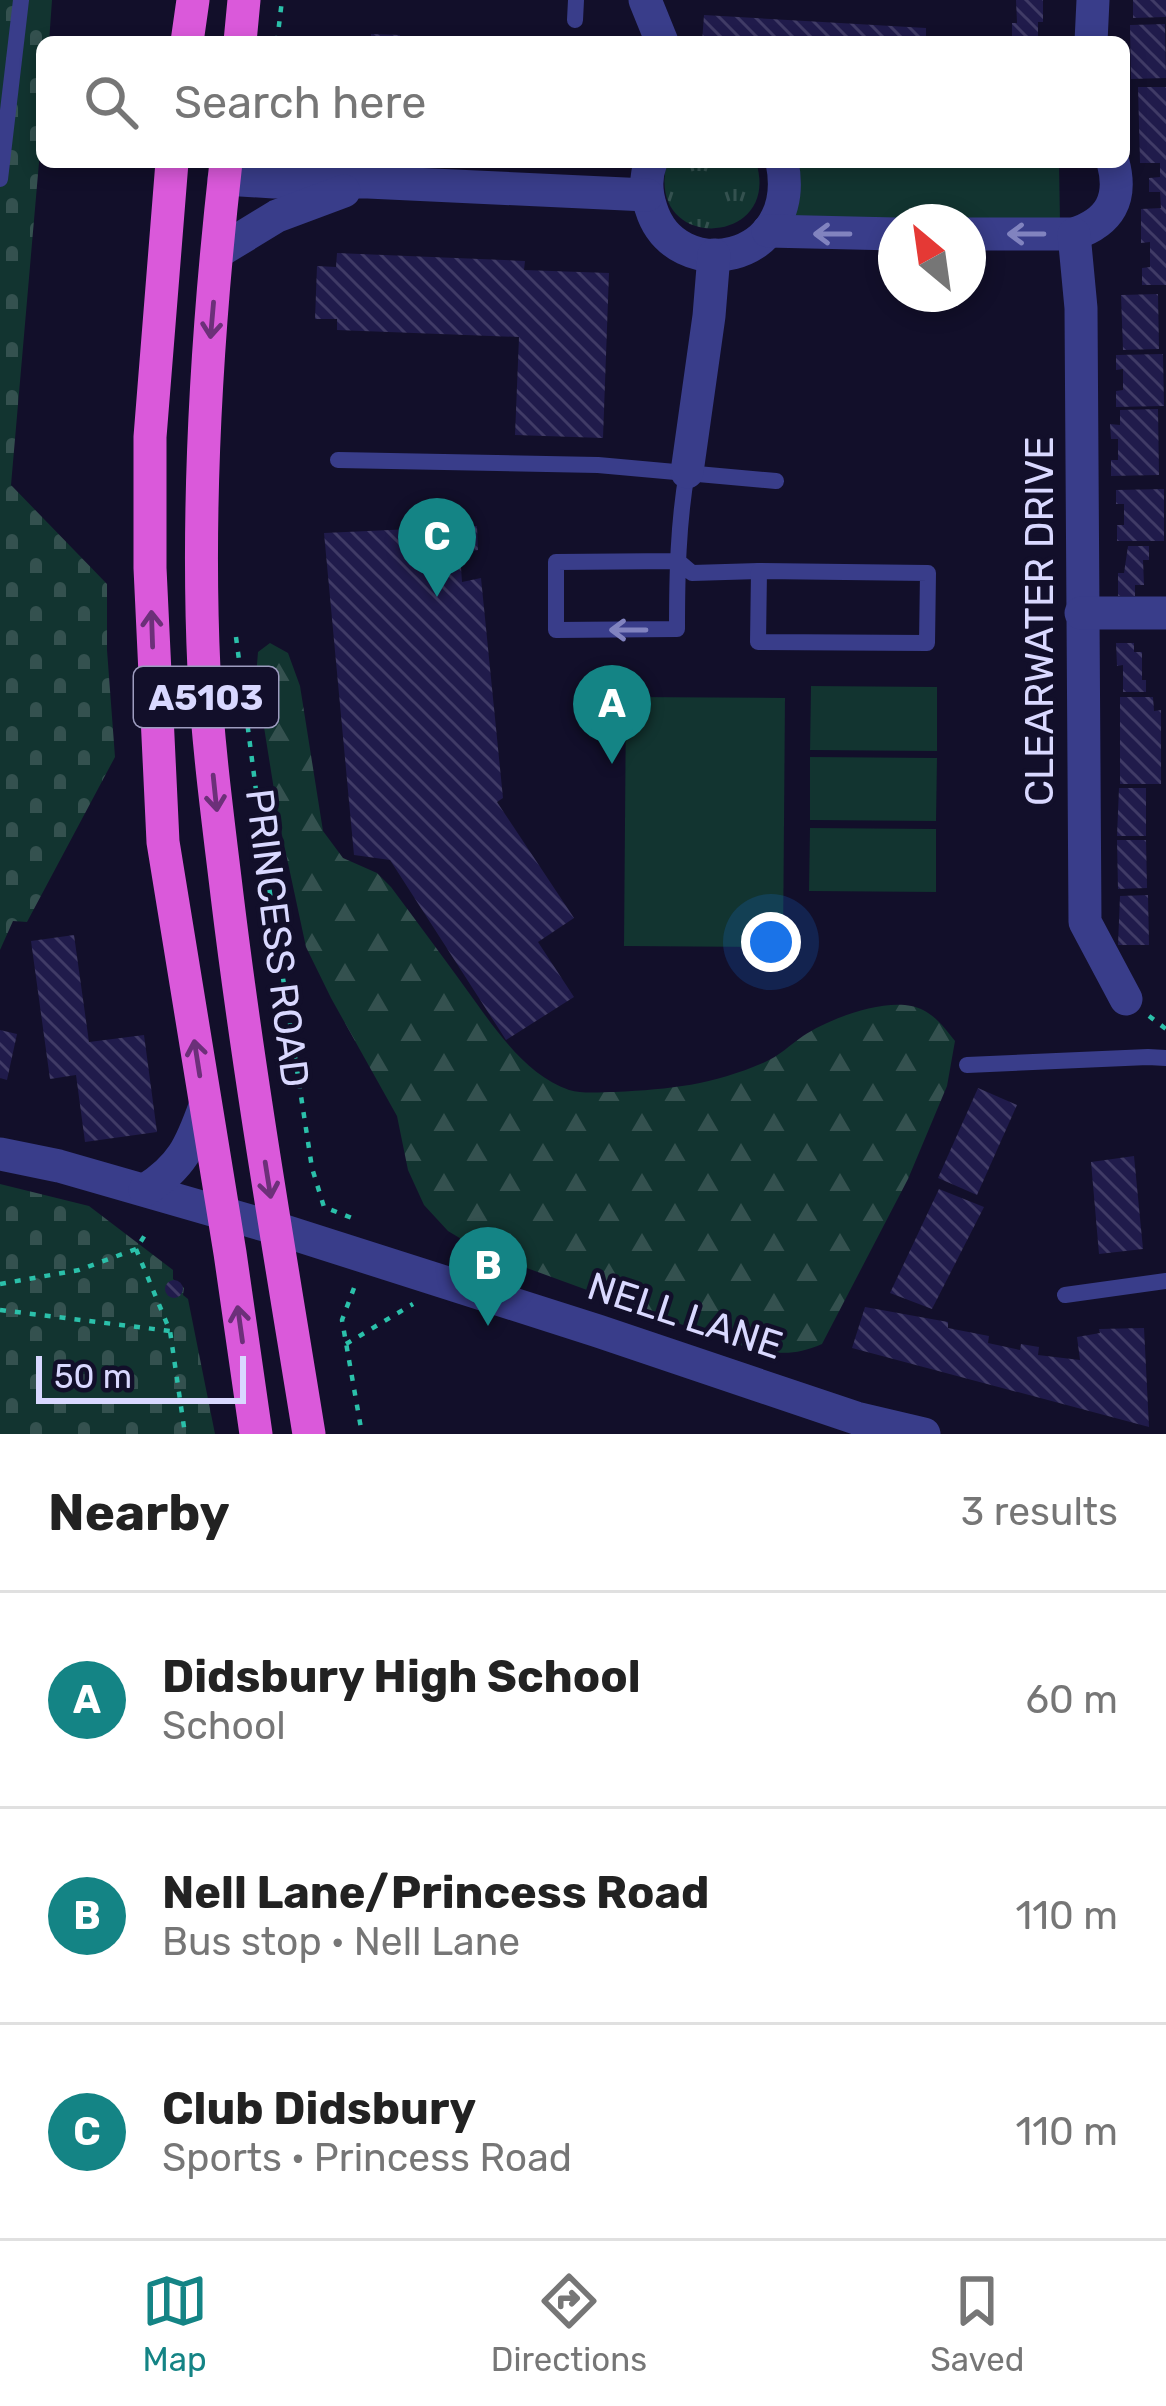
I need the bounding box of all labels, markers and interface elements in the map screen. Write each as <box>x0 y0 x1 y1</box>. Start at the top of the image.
search box <box>36 36 1130 168</box>
icon: search <box>78 69 144 135</box>
text: Search here <box>174 76 426 129</box>
north arrow <box>878 204 986 312</box>
one-way arrow <box>813 223 852 245</box>
one-way arrow <box>1007 223 1046 245</box>
one-way arrow <box>200 300 223 339</box>
street label: CLEARWATER DRIVE <box>1017 436 1063 806</box>
pin: C <box>398 498 476 597</box>
one-way arrow <box>140 610 163 649</box>
one-way arrow <box>609 618 648 641</box>
pin: A <box>573 665 651 764</box>
road number: A5103 <box>134 667 278 727</box>
one-way arrow <box>205 773 227 812</box>
street label: PRINCESS ROAD <box>236 786 318 1090</box>
your location <box>741 912 801 972</box>
one-way arrow <box>185 1039 208 1078</box>
one-way arrow <box>257 1160 280 1199</box>
pin: B <box>449 1227 527 1326</box>
street label: NELL LANE <box>582 1263 788 1369</box>
one-way arrow <box>228 1305 251 1344</box>
scale bar <box>36 1350 246 1403</box>
text: 50 m <box>54 1357 132 1396</box>
text: Nearby <box>48 1482 230 1543</box>
text: 3 results <box>961 1489 1118 1535</box>
text: Didsbury High School <box>162 1650 641 1703</box>
text: A <box>73 1677 101 1723</box>
text: 60 m <box>1025 1677 1118 1723</box>
text: School <box>162 1703 286 1749</box>
text: Nell Lane/Princess Road <box>162 1866 709 1919</box>
text: B <box>73 1893 101 1939</box>
text: 110 m <box>1016 1893 1118 1939</box>
text: Bus stop · Nell Lane <box>162 1919 520 1965</box>
text: Club Didsbury <box>162 2082 476 2135</box>
text: C <box>73 2109 101 2155</box>
text: 110 m <box>1016 2109 1118 2155</box>
text: Sports · Princess Road <box>162 2135 572 2181</box>
tab: Map <box>142 2268 208 2379</box>
tab: Directions <box>491 2268 647 2379</box>
tab: Saved <box>930 2268 1024 2379</box>

